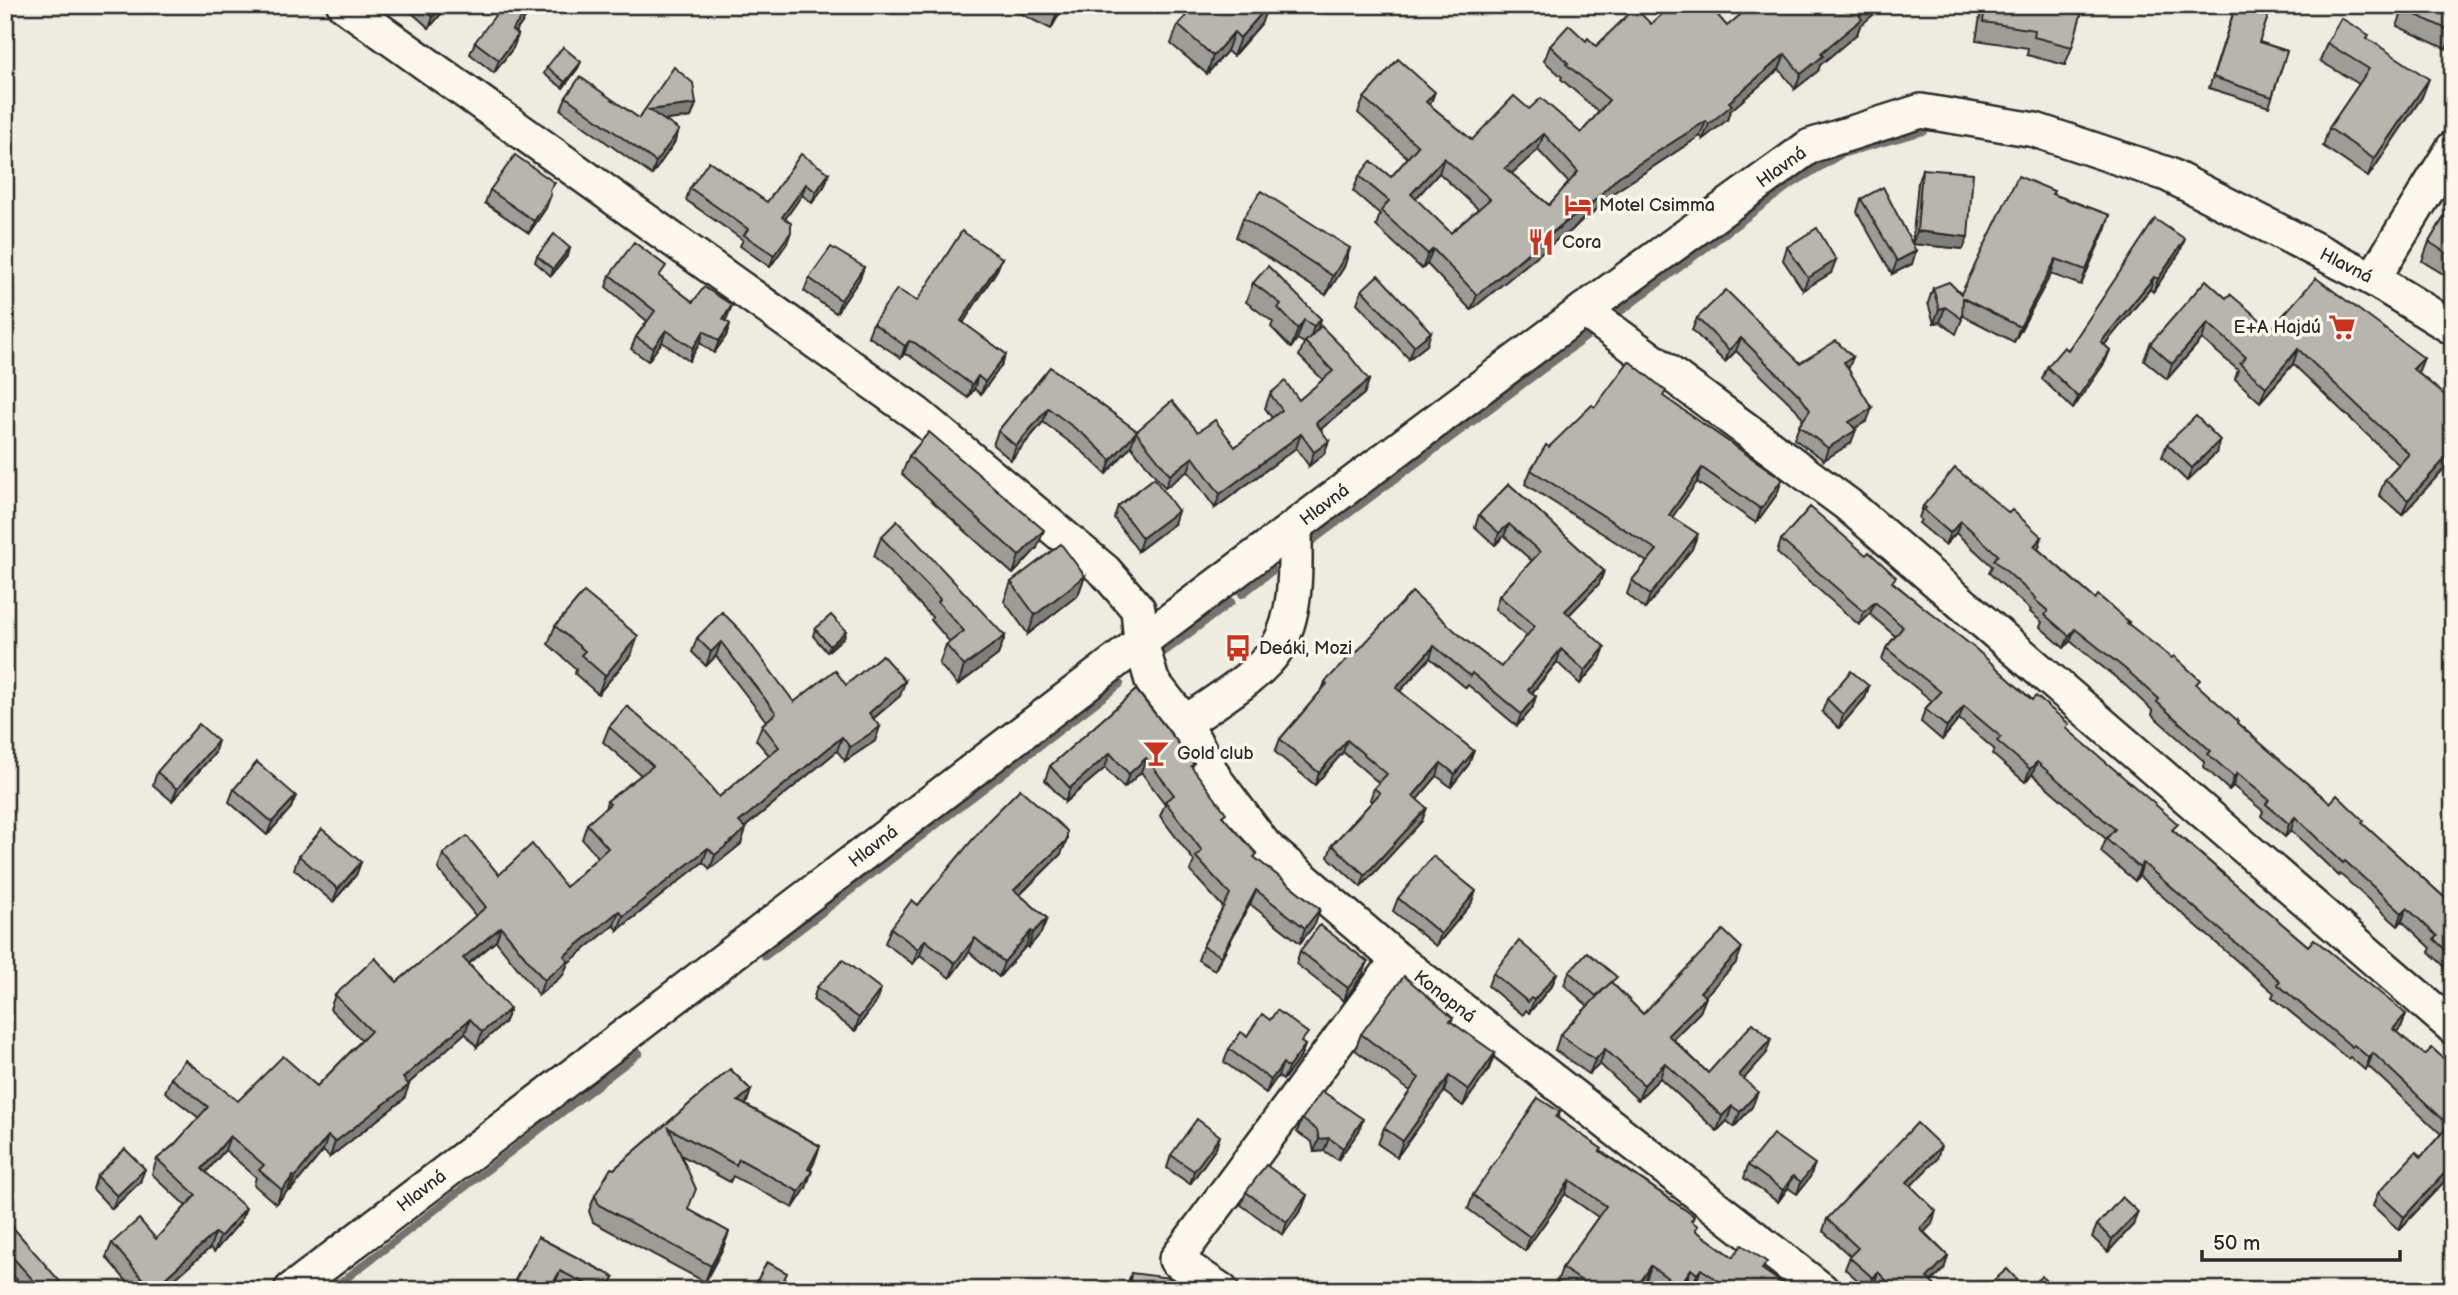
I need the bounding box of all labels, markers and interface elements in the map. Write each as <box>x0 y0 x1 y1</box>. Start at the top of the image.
street label: Hlavná <box>1752 142 1810 192</box>
hotel icon: Motel Csimma <box>1563 190 1593 220</box>
place label: Motel Csimma <box>1599 195 1715 216</box>
restaurant icon: Cora <box>1526 227 1556 257</box>
place label: Cora <box>1562 232 1601 253</box>
street label: Hlavná <box>2316 243 2376 288</box>
supermarket icon: E+A Hajdú <box>2327 312 2357 342</box>
place label: E+A Hajdú <box>2234 317 2321 338</box>
street label: Hlavná <box>1296 479 1353 530</box>
bus stop icon: Deáki, Mozi <box>1223 633 1253 663</box>
place label: Deáki, Mozi <box>1259 638 1352 659</box>
bar icon: Gold club <box>1141 738 1171 768</box>
place label: Gold club <box>1177 743 1254 764</box>
street label: Hlavná <box>844 821 902 872</box>
street label: Konopná <box>1410 966 1480 1027</box>
street label: Hlavná <box>393 1165 450 1216</box>
scale bar <box>2202 1218 2400 1262</box>
text: 50 m <box>2213 1231 2260 1256</box>

